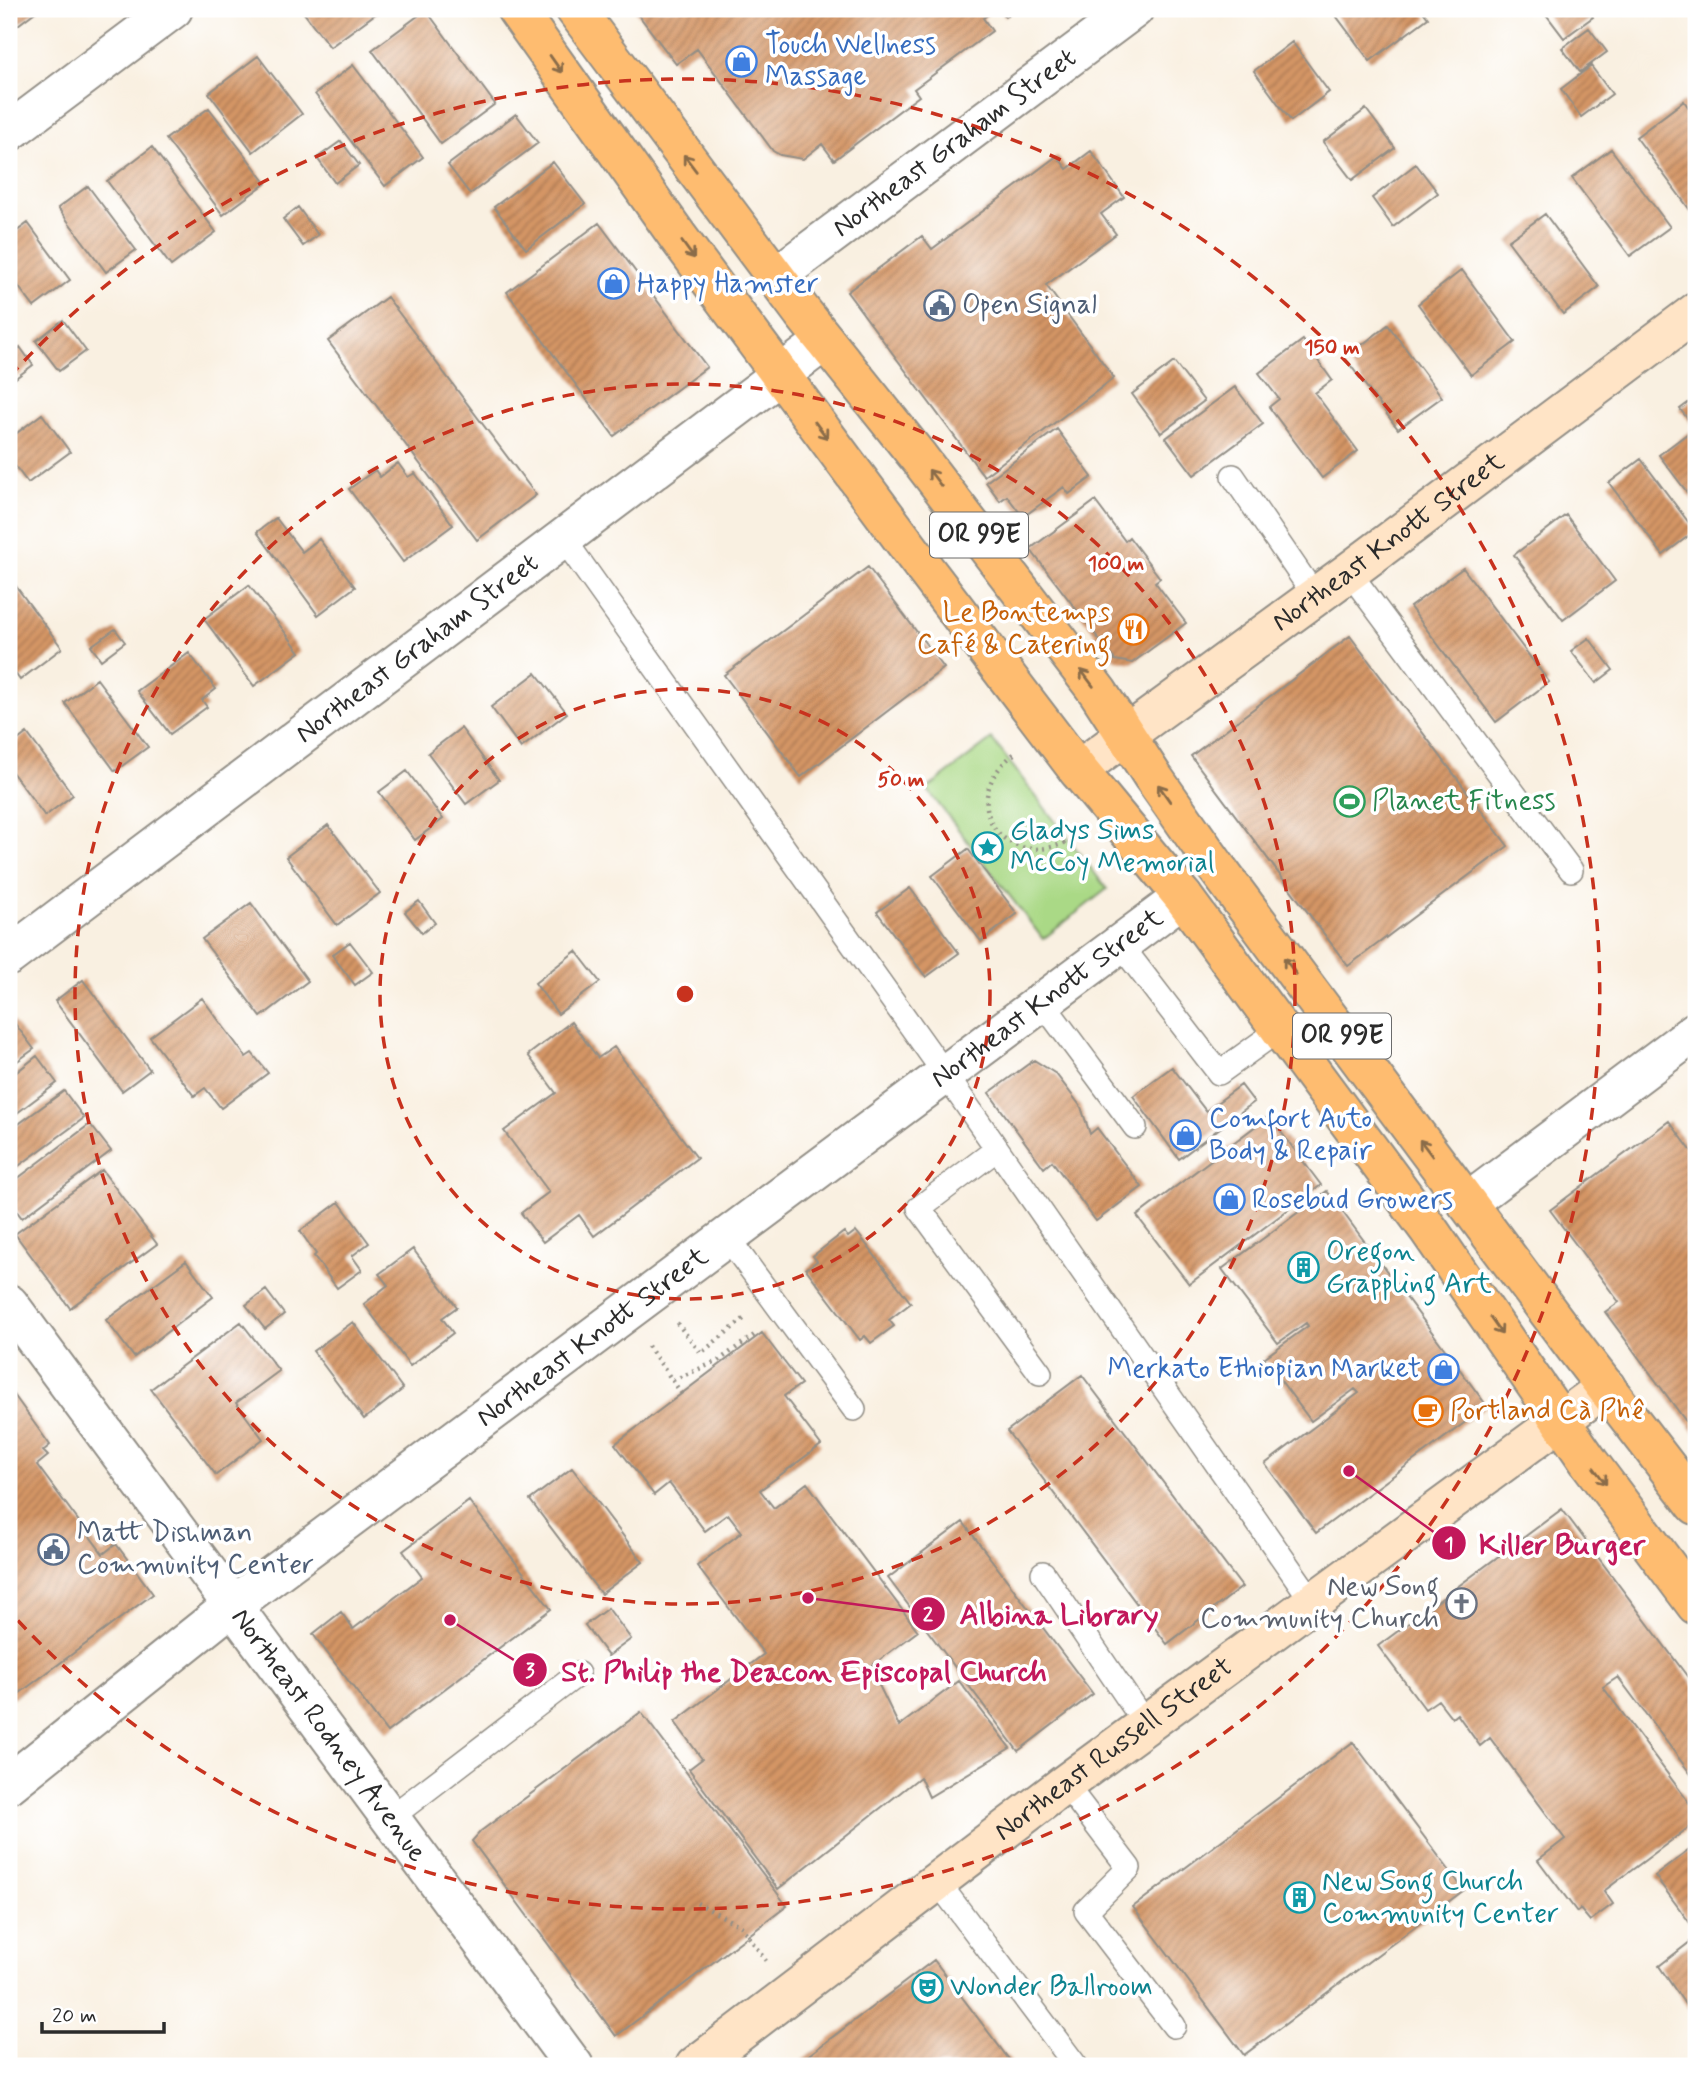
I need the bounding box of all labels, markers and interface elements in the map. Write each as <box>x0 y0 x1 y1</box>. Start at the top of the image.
place label: Touch Wellness Massage <box>765 27 936 96</box>
street label: Northeast Graham Street <box>825 40 1084 246</box>
shop icon: Touch Wellness Massage <box>725 44 759 78</box>
one-way arrow <box>549 54 563 73</box>
one-way arrow <box>683 154 698 173</box>
one-way arrow <box>680 240 695 259</box>
place label: Happy Hamster <box>637 266 819 303</box>
shop icon: Happy Hamster <box>597 267 631 301</box>
place label: Open Signal <box>962 287 1097 324</box>
public building icon: Open Signal <box>922 288 956 322</box>
text: 150 m <box>1304 334 1360 362</box>
one-way arrow <box>814 420 829 439</box>
street label: Northeast Knott Street <box>1265 443 1512 641</box>
one-way arrow <box>927 469 942 487</box>
road number: OR 99E <box>930 512 1028 558</box>
street label: Northeast Graham Street <box>288 545 546 752</box>
text: 100 m <box>1088 550 1144 578</box>
place label: Le Bontemps Café & Catering <box>917 595 1110 667</box>
restaurant icon: Le Bontemps Café & Catering <box>1116 612 1150 646</box>
one-way arrow <box>1080 669 1095 688</box>
text: 50 m <box>878 766 925 794</box>
place label: Planet Fitness <box>1372 783 1556 820</box>
one-way arrow <box>1157 784 1171 803</box>
sports icon: Planet Fitness <box>1332 784 1366 818</box>
place label: Gladys Sims McCoy Memorial <box>1010 813 1215 882</box>
place icon: Gladys Sims McCoy Memorial <box>970 830 1004 864</box>
street label: Northeast Knott Street <box>924 899 1171 1097</box>
one-way arrow <box>1282 957 1297 976</box>
centre of rings <box>673 982 697 1006</box>
road number: OR 99E <box>1293 1014 1391 1058</box>
place label: Comfort Auto Body & Repair <box>1209 1101 1373 1170</box>
shop icon: Comfort Auto Body & Repair <box>1169 1118 1203 1152</box>
one-way arrow <box>1419 1139 1433 1158</box>
place label: Rosebud Growers <box>1252 1182 1453 1219</box>
shop icon: Rosebud Growers <box>1212 1183 1246 1217</box>
place label: Oregon Grappling Art <box>1326 1234 1492 1306</box>
street label: Northeast Knott Street <box>469 1238 716 1436</box>
building icon: Oregon Grappling Art <box>1286 1251 1320 1285</box>
one-way arrow <box>1489 1316 1503 1335</box>
place label: Merkato Ethiopian Market <box>1108 1351 1421 1388</box>
shop icon: Merkato Ethiopian Market <box>1427 1352 1461 1386</box>
place label: Portland Cà Phê <box>1450 1393 1645 1430</box>
cafe icon: Portland Cà Phê <box>1410 1394 1444 1428</box>
one-way arrow <box>1593 1466 1607 1485</box>
place label: Matt Dishman Community Center <box>77 1515 314 1584</box>
callout: Killer Burger <box>1432 1518 1658 1569</box>
text: Killer Burger <box>1479 1526 1647 1566</box>
text: 1 <box>1444 1531 1454 1559</box>
public building icon: Matt Dishman Community Center <box>37 1532 71 1566</box>
place label: New Song Community Church <box>1200 1569 1439 1638</box>
church icon: New Song Community Church <box>1445 1586 1479 1620</box>
callout: Albina Library <box>911 1588 1173 1639</box>
text: Albina Library <box>959 1596 1159 1635</box>
street label: Northeast Rodney Avenue <box>222 1601 435 1870</box>
text: 2 <box>923 1601 934 1629</box>
callout: St. Philip the Deacon Episcopal Church <box>513 1645 1061 1696</box>
street label: Northeast Russell Street <box>987 1649 1240 1850</box>
text: St. Philip the Deacon Episcopal Church <box>561 1653 1047 1692</box>
text: 3 <box>525 1657 535 1685</box>
place label: New Song Church Community Center <box>1322 1864 1559 1933</box>
building icon: New Song Church Community Center <box>1282 1881 1316 1915</box>
place label: Wonder Ballroom <box>950 1969 1153 2006</box>
theatre icon: Wonder Ballroom <box>910 1970 944 2004</box>
scale bar <box>42 1991 164 2035</box>
text: 20 m <box>52 2002 97 2030</box>

